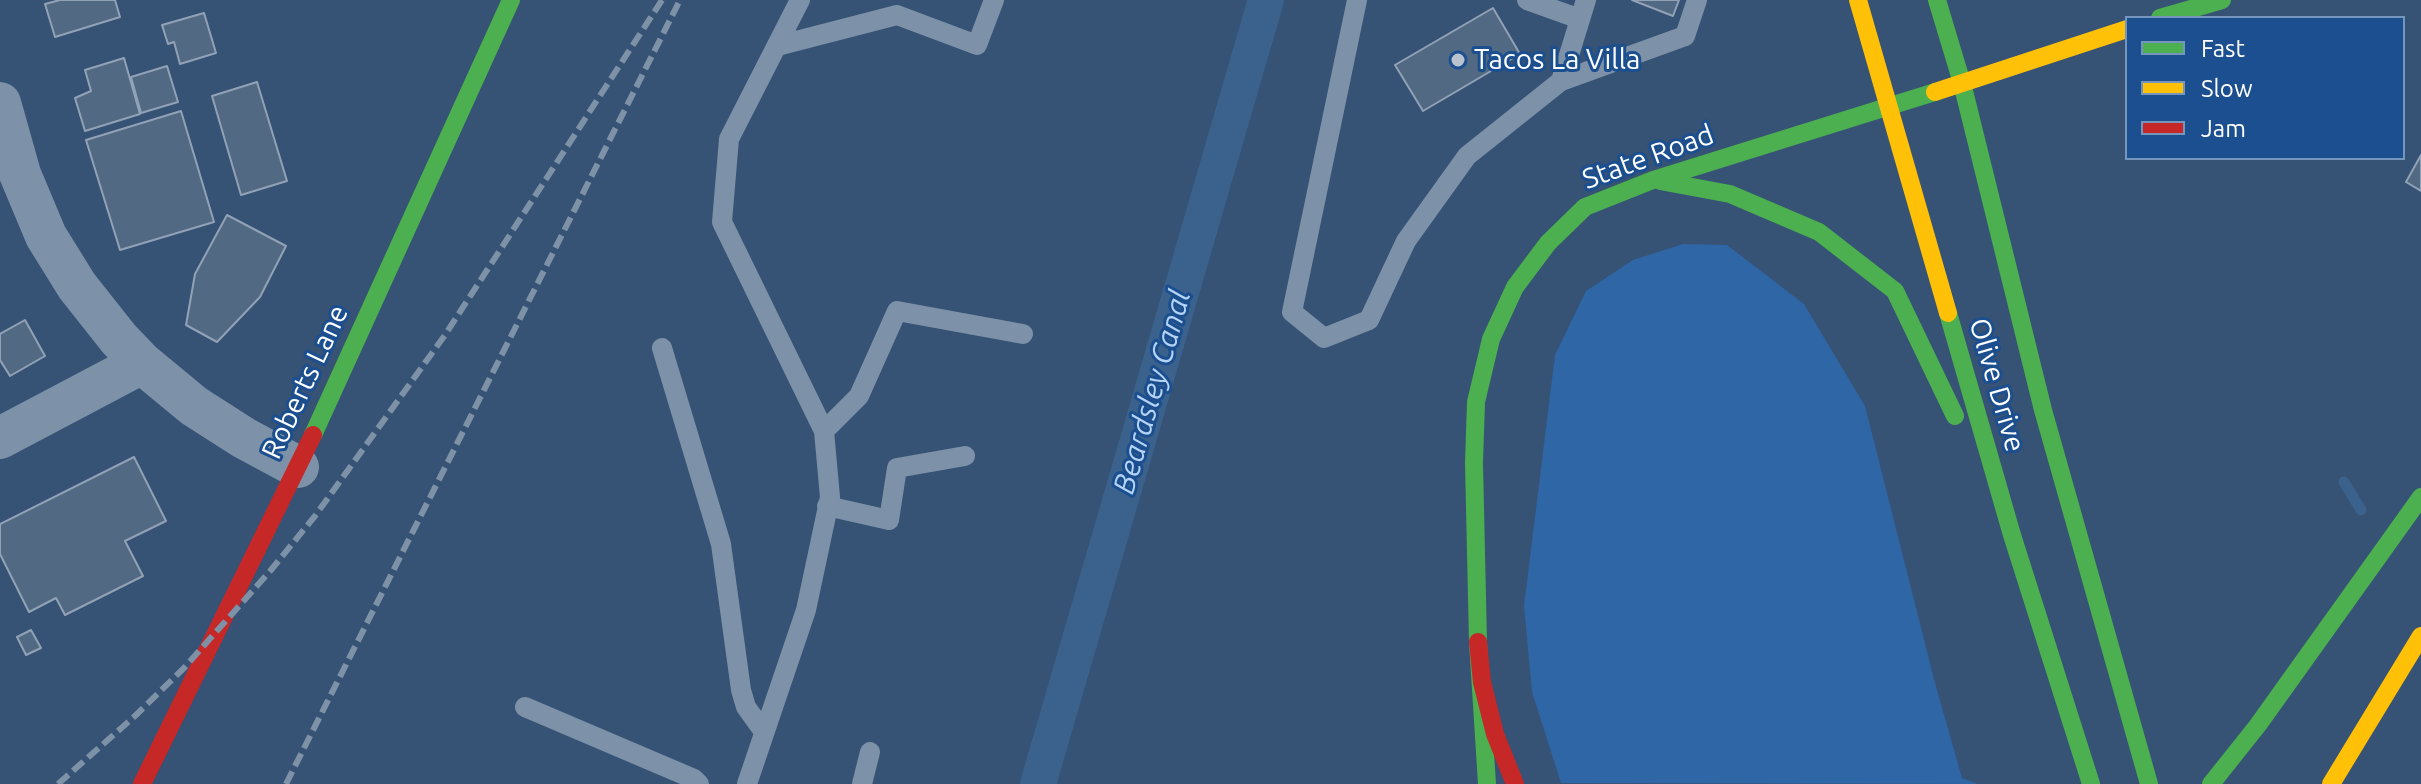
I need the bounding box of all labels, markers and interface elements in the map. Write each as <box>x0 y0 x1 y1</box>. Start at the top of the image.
legend <box>2125 16 2405 160</box>
text: Fast <box>2201 35 2245 62</box>
place label: Tacos La Villa <box>1474 43 1640 77</box>
marker: Tacos La Villa <box>1449 51 1467 69</box>
text: Slow <box>2201 75 2253 102</box>
text: Jam <box>2201 115 2246 142</box>
street label: State Road <box>1578 118 1718 196</box>
water label: Beardsley Canal <box>1106 286 1198 498</box>
street label: Roberts Lane <box>255 300 355 464</box>
street label: Olive Drive <box>1962 314 2032 456</box>

